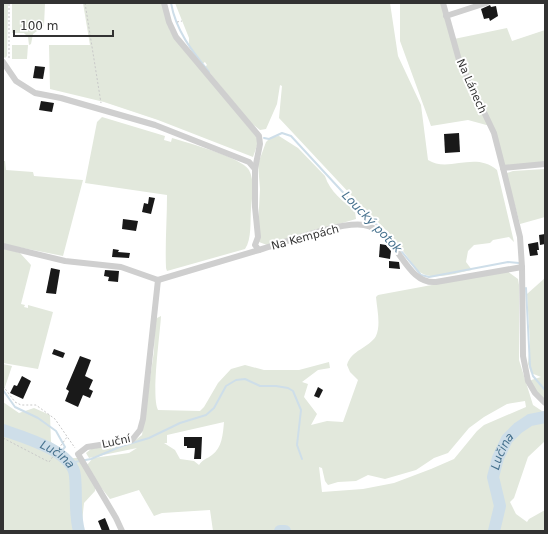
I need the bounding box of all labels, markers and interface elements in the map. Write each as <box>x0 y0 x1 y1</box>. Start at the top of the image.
scale bar <box>14 12 113 38</box>
text: 100 m <box>20 19 58 33</box>
street label: Na Lánech <box>454 57 489 115</box>
water label: Loucký potok <box>339 188 406 256</box>
street label: Na Kempách <box>270 222 340 253</box>
water label: Lučina <box>488 430 516 471</box>
street label: Luční <box>101 432 133 451</box>
water label: Lučina <box>38 438 78 471</box>

